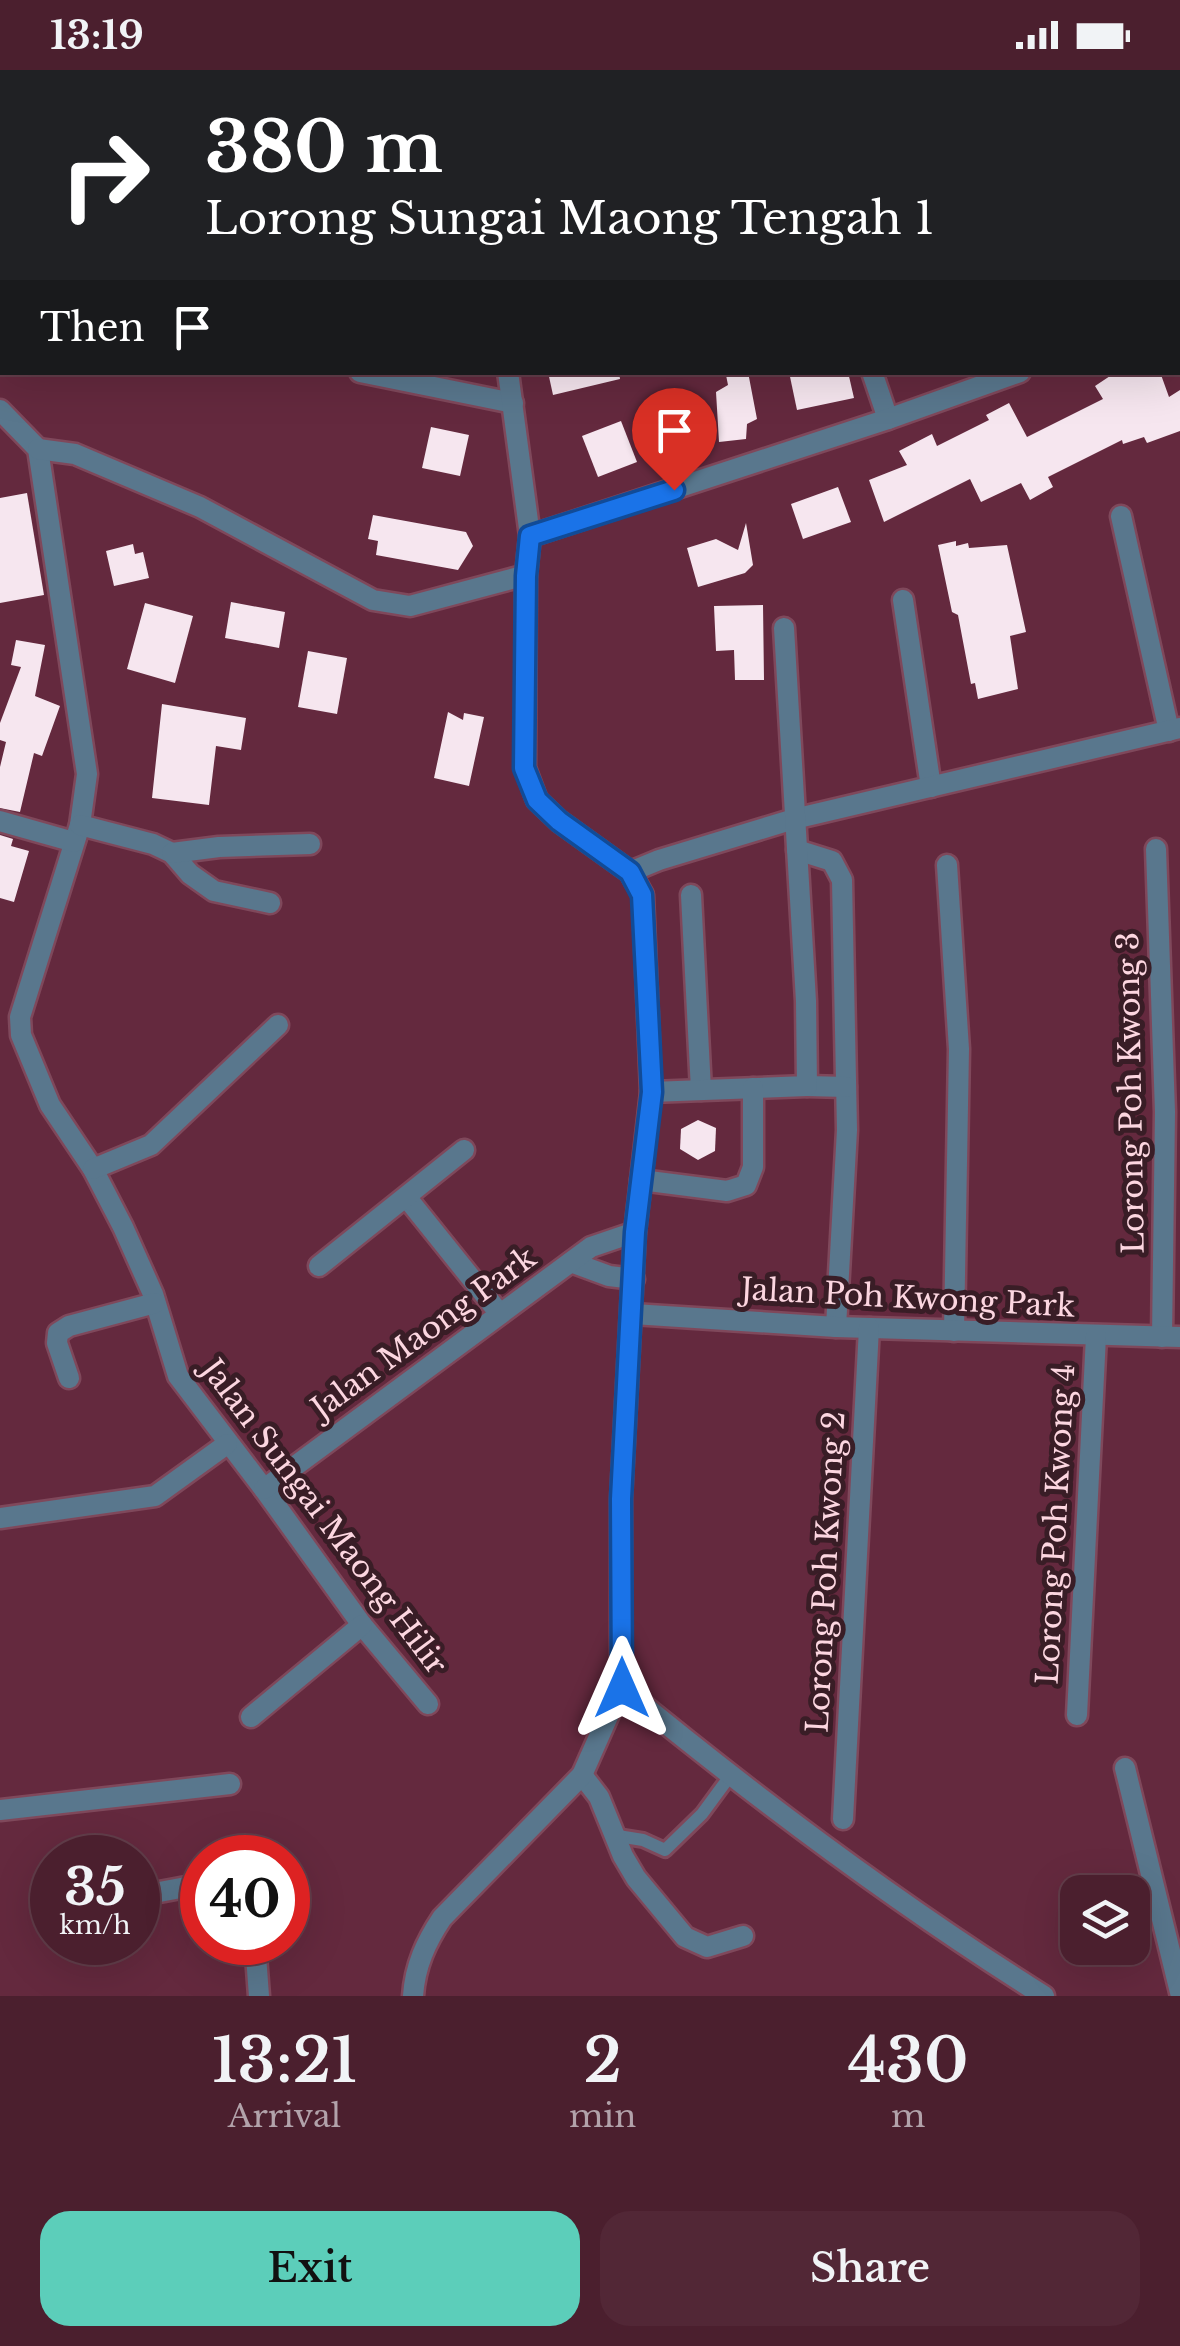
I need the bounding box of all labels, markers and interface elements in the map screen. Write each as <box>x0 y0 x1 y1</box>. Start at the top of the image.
text: 13:19 <box>50 12 144 59</box>
text: 380 m <box>205 104 443 191</box>
icon: right <box>40 110 170 240</box>
text: Lorong Sungai Maong Tengah 1 <box>205 190 935 246</box>
icon: arrive <box>165 300 220 355</box>
text: Then <box>40 304 145 351</box>
pin <box>632 388 717 491</box>
icon: arrive <box>647 403 702 458</box>
street label: Lorong Poh Kwong 3 <box>1109 932 1152 1254</box>
street label: Jalan Maong Park <box>301 1238 544 1429</box>
street label: Jalan Poh Kwong Park <box>736 1270 1076 1325</box>
street label: Jalan Sungai Maong Hilir <box>191 1349 455 1682</box>
street label: Lorong Poh Kwong 4 <box>1029 1363 1082 1685</box>
street label: Lorong Poh Kwong 2 <box>799 1410 852 1734</box>
position arrow <box>570 1636 674 1740</box>
speed limit sign: 40 <box>180 1835 310 1965</box>
text: 35 <box>64 1856 126 1919</box>
map controls <box>1060 1875 1150 1965</box>
button: layers <box>1060 1875 1150 1965</box>
text: km/h <box>60 1910 130 1941</box>
text: 13:21 <box>212 2024 357 2098</box>
text: 2 <box>583 2024 622 2098</box>
text: 430 <box>848 2024 968 2098</box>
text: Arrival <box>228 2096 341 2136</box>
text: min <box>569 2096 636 2136</box>
text: m <box>891 2096 925 2136</box>
button: Exit <box>40 2211 580 2326</box>
button: Share <box>600 2211 1140 2326</box>

